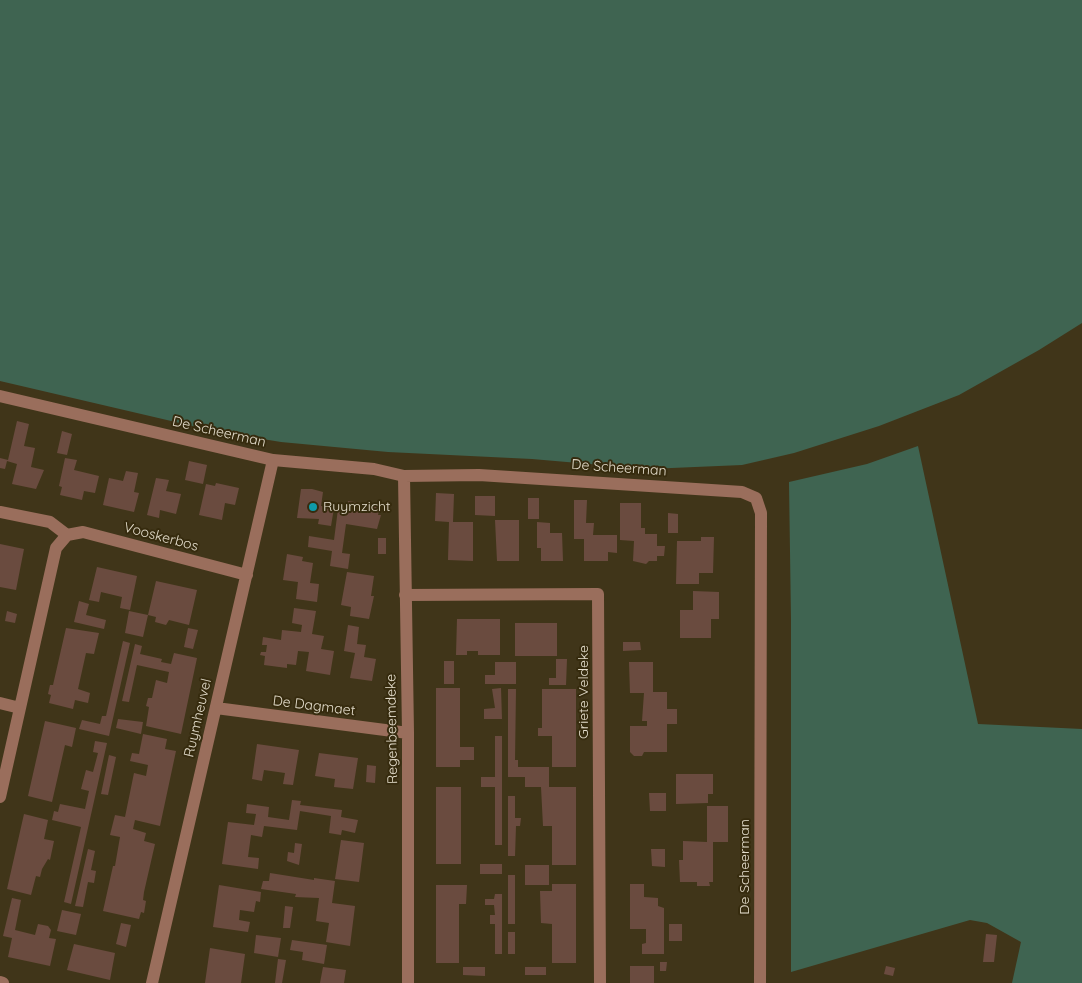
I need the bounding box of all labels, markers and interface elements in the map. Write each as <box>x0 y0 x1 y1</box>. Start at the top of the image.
street label: De Scheerman <box>171 413 267 451</box>
street label: De Scheerman <box>571 456 667 480</box>
place label: Ruymzicht <box>323 499 391 515</box>
marker: Ruymzicht <box>307 501 319 513</box>
street label: Vooskerbos <box>122 519 200 555</box>
street label: Griete Veldeke <box>576 645 592 739</box>
street label: Regenbeemdeke <box>383 674 401 784</box>
street label: Ruymheuvel <box>181 677 215 759</box>
street label: De Dagmaet <box>272 693 356 719</box>
street label: De Scheerman <box>737 819 753 915</box>

